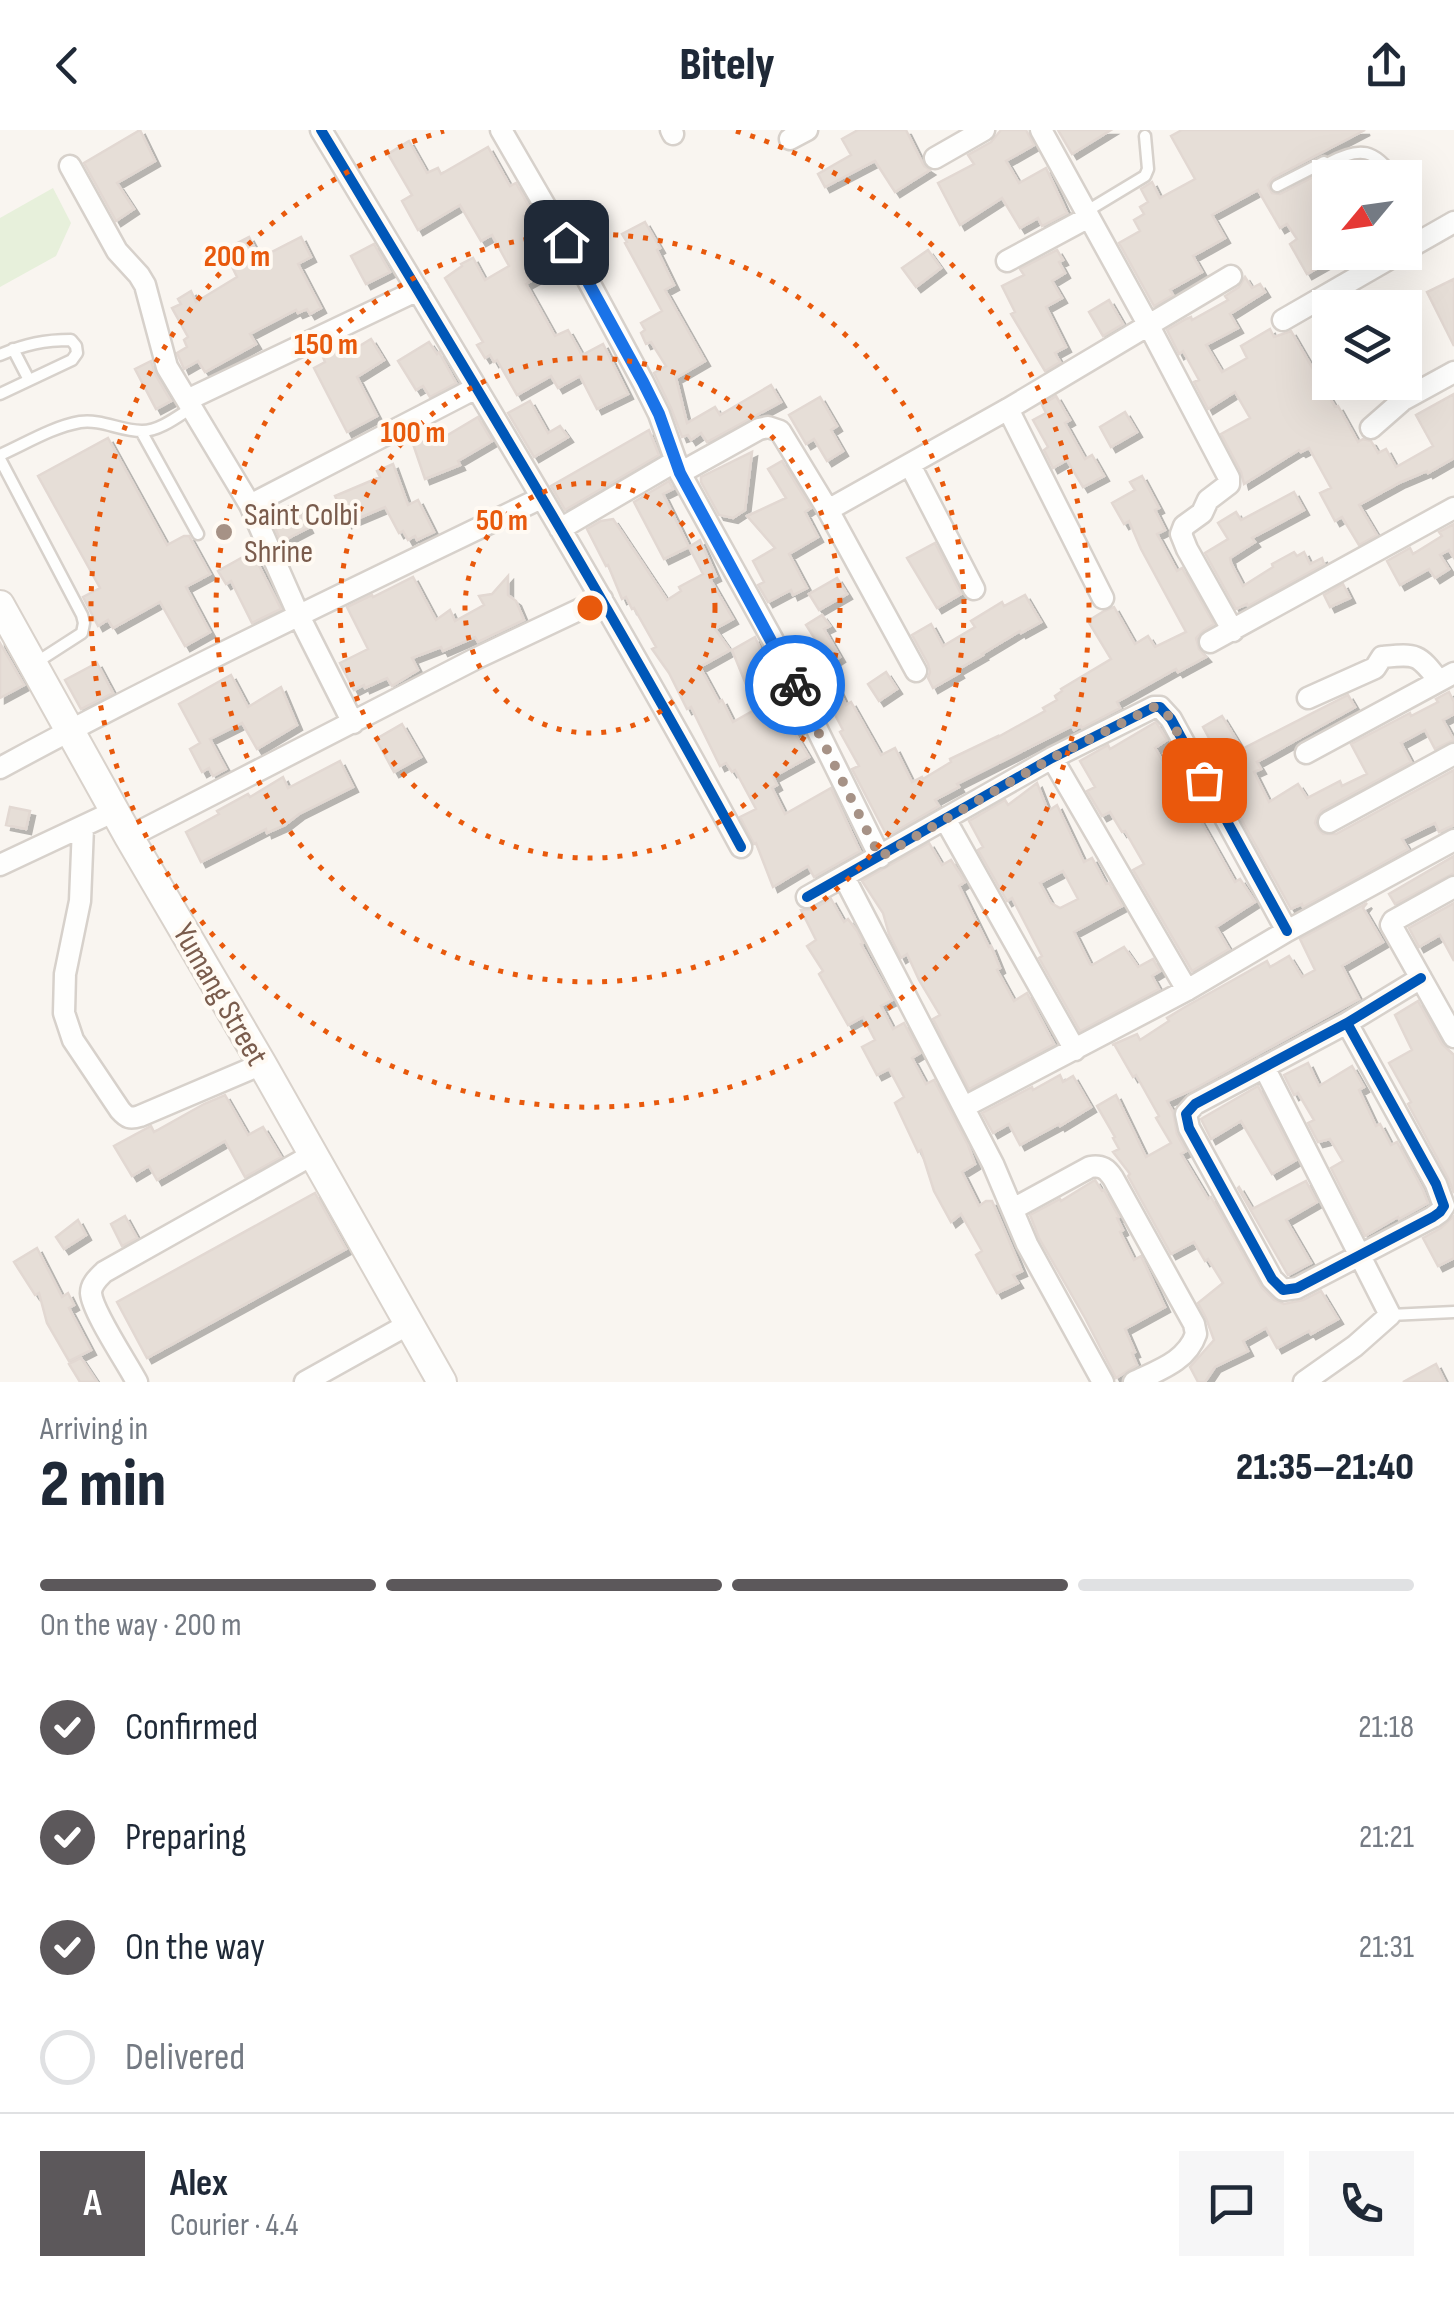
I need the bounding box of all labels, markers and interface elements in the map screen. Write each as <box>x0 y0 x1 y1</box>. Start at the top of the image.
icon: back <box>40 38 95 93</box>
text: Bitely <box>679 38 775 93</box>
icon: share <box>1359 38 1414 93</box>
north arrow <box>1312 160 1422 270</box>
map controls <box>1312 160 1422 400</box>
pin <box>524 200 609 285</box>
icon: home <box>539 215 594 270</box>
text: 200 m <box>204 239 270 275</box>
button: layers <box>1312 290 1422 400</box>
text: 150 m <box>294 327 358 363</box>
text: 100 m <box>381 415 445 451</box>
place label: Saint Colbi Shrine <box>244 496 358 572</box>
text: 50 m <box>476 503 528 539</box>
marker: Saint Colbi Shrine <box>213 521 235 543</box>
centre of rings <box>572 590 608 626</box>
courier <box>745 635 845 735</box>
icon: bike <box>768 658 823 713</box>
pin <box>1162 738 1247 823</box>
icon: bag <box>1177 753 1232 808</box>
street label: Yumang Street <box>163 917 276 1073</box>
text: Arriving in <box>40 1410 148 1449</box>
text: 21:35–21:40 <box>1236 1445 1414 1490</box>
text: 2 min <box>40 1447 166 1525</box>
text: On the way · 200 m <box>40 1606 242 1645</box>
icon: check <box>40 1700 95 1755</box>
text: Confirmed <box>125 1705 258 1750</box>
text: 21:18 <box>1358 1708 1414 1747</box>
icon: check <box>40 1810 95 1865</box>
text: Preparing <box>125 1815 246 1860</box>
text: 21:21 <box>1359 1818 1414 1857</box>
icon: check <box>40 1920 95 1975</box>
text: On the way <box>125 1925 265 1970</box>
text: 21:31 <box>1359 1928 1414 1967</box>
text: Delivered <box>125 2035 245 2080</box>
button: chat <box>1179 2151 1284 2256</box>
button: phone <box>1309 2151 1414 2256</box>
text: Alex <box>170 2161 228 2206</box>
text: A <box>83 2181 102 2226</box>
text: Courier · 4.4 <box>170 2206 298 2245</box>

